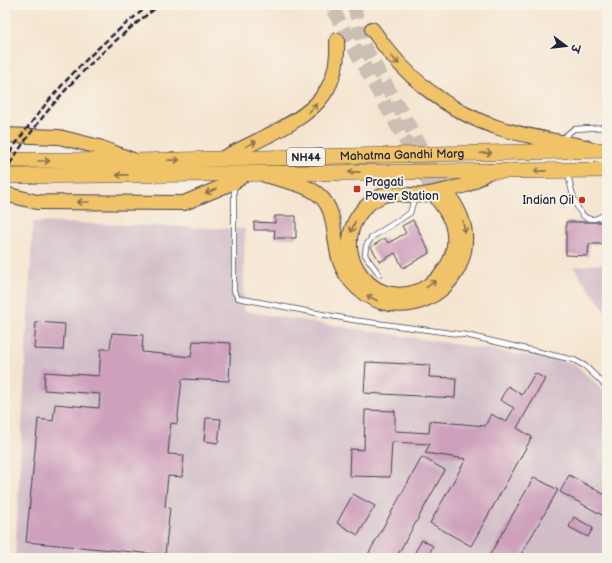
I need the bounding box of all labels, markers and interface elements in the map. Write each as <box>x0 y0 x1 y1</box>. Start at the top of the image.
north arrow <box>546 26 586 66</box>
text: उ <box>568 42 583 55</box>
one-way arrow <box>391 55 400 65</box>
one-way arrow <box>308 103 318 112</box>
one-way arrow <box>244 140 256 147</box>
street label: Mahatma Gandhi Marg <box>339 146 464 164</box>
road number: NH44 <box>287 148 325 166</box>
one-way arrow <box>479 149 492 157</box>
one-way arrow <box>167 156 180 164</box>
one-way arrow <box>37 157 50 164</box>
one-way arrow <box>348 168 361 176</box>
one-way arrow <box>534 168 547 175</box>
one-way arrow <box>116 171 129 179</box>
place label: Pragati Power Station <box>365 175 439 204</box>
marker: Pragati Power Station <box>352 184 362 194</box>
one-way arrow <box>205 188 217 196</box>
place label: Indian Oil <box>522 193 574 208</box>
marker: Indian Oil <box>577 195 587 205</box>
one-way arrow <box>77 198 90 206</box>
one-way arrow <box>349 220 357 232</box>
one-way arrow <box>460 221 468 234</box>
one-way arrow <box>425 280 436 288</box>
one-way arrow <box>366 293 378 301</box>

